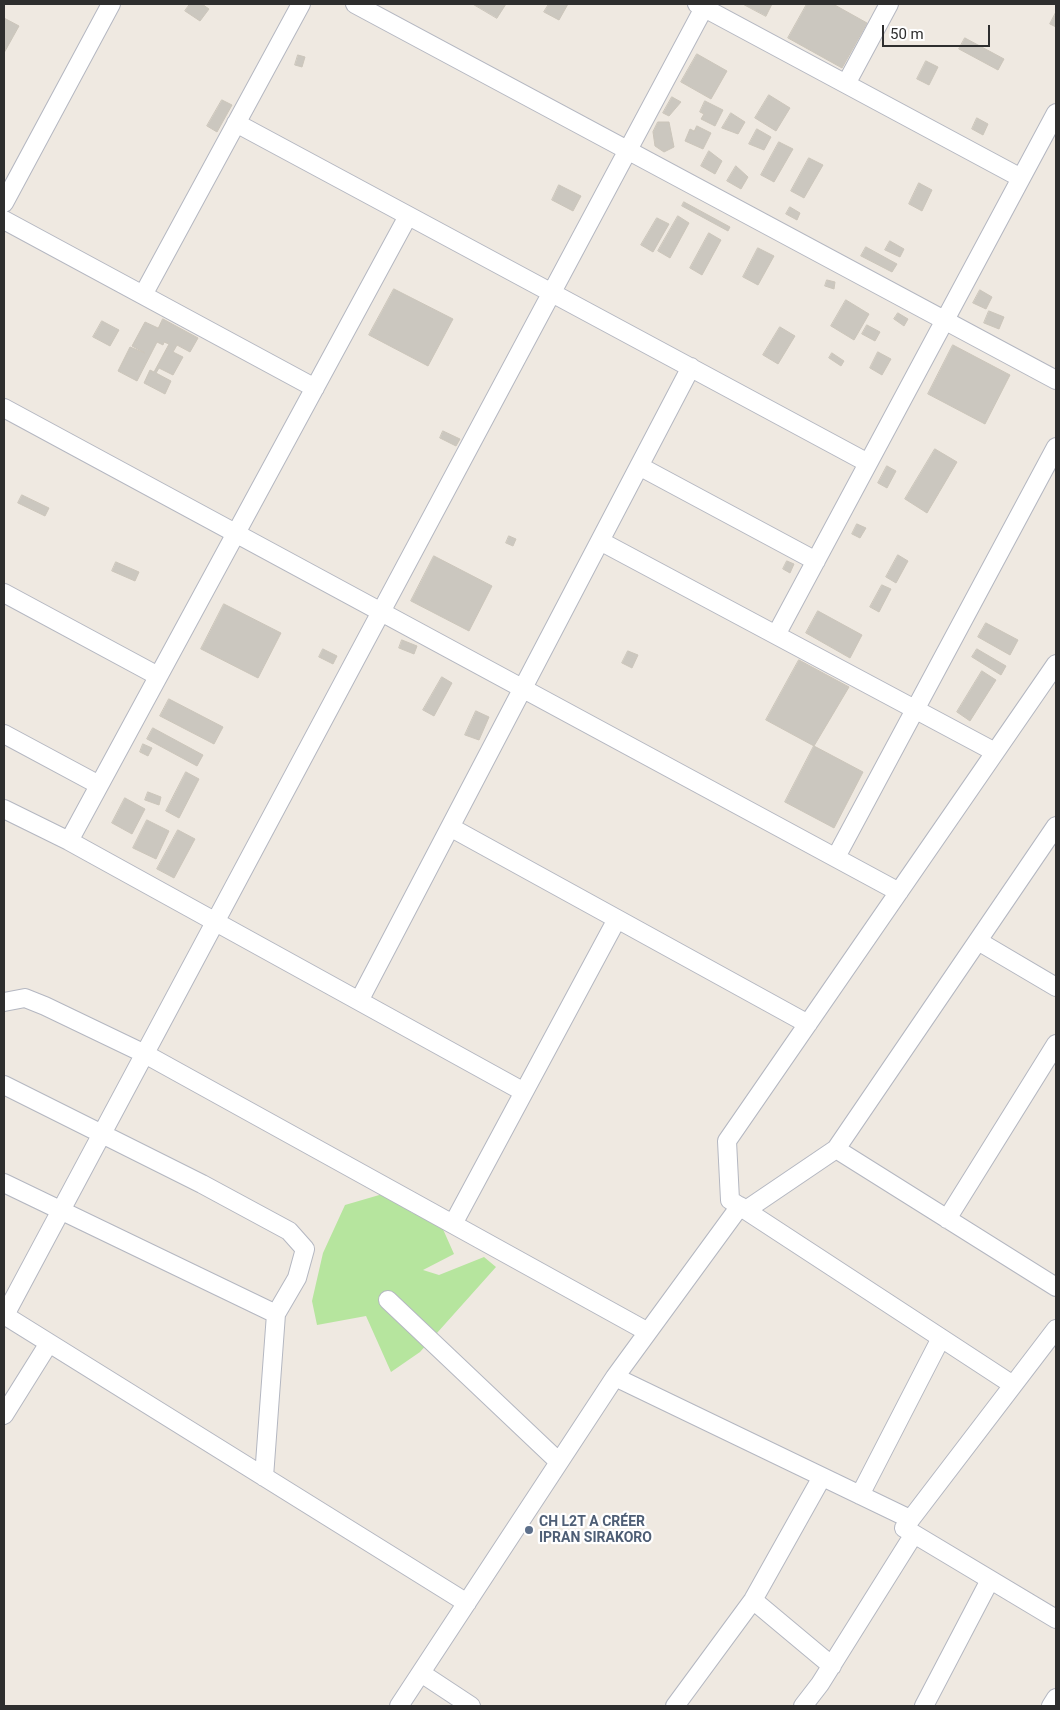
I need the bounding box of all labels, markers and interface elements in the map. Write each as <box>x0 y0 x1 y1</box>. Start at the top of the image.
scale bar <box>885 15 992 47</box>
text: 50 m <box>890 25 924 43</box>
place label: CH L2T A CRÉER IPRAN SIRAKORO <box>539 1514 652 1546</box>
marker: CH L2T A CRÉER IPRAN SIRAKORO <box>523 1524 535 1536</box>

